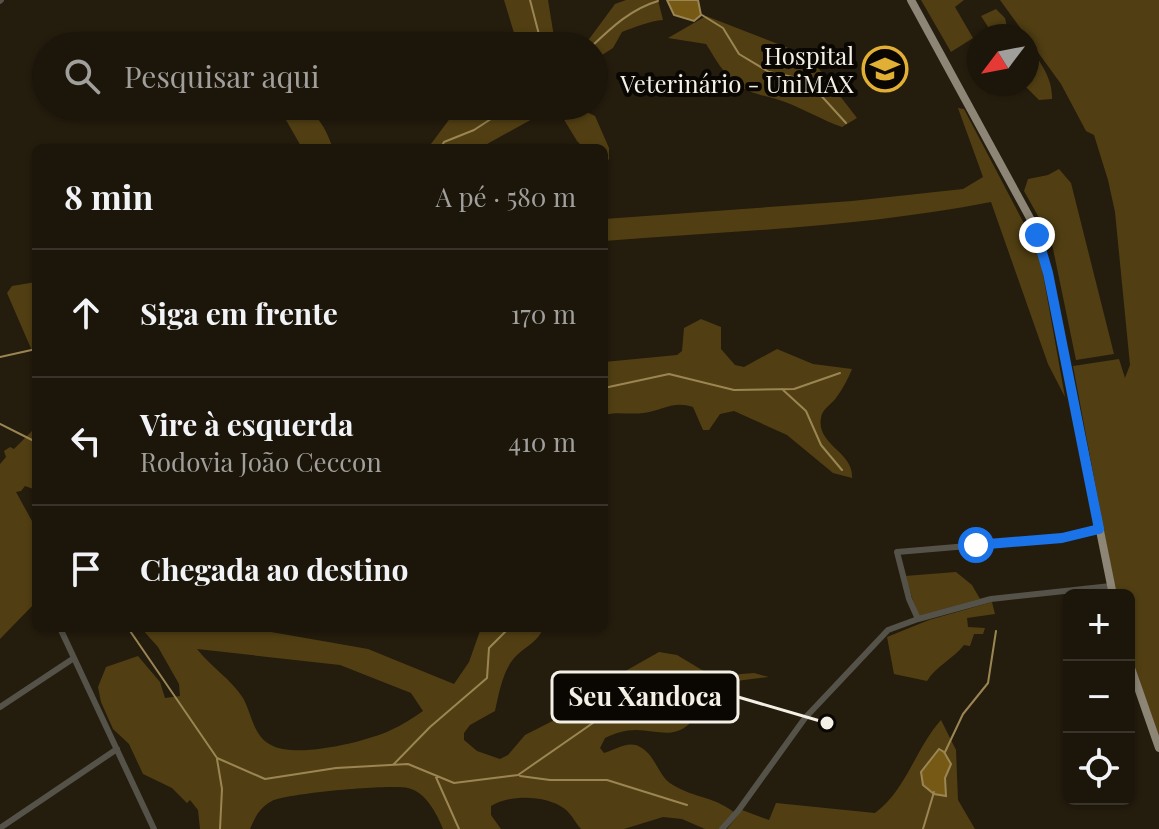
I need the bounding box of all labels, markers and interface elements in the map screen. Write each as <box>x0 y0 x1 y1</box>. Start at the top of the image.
north arrow <box>967 24 1039 96</box>
search box <box>32 32 608 120</box>
place label: Hospital Veterinário - UniMAX <box>619 39 855 99</box>
school or university icon: Hospital Veterinário - UniMAX <box>861 45 909 93</box>
icon: search <box>60 54 104 98</box>
text: Pesquisar aqui <box>124 56 320 96</box>
text: 8 min <box>64 173 153 219</box>
text: A pé · 580 m <box>436 179 576 214</box>
route end <box>1019 217 1055 253</box>
icon: ahead <box>64 291 108 335</box>
text: Siga em frente <box>140 293 338 333</box>
text: 170 m <box>511 296 576 331</box>
text: Vire à esquerda <box>140 404 353 444</box>
icon: left <box>64 419 108 463</box>
text: 410 m <box>508 424 576 459</box>
text: Rodovia João Ceccon <box>140 444 382 479</box>
route start <box>958 527 994 563</box>
icon: arrive <box>64 547 108 591</box>
text: Chegada ao destino <box>140 549 408 589</box>
map controls <box>1063 589 1135 805</box>
button: + <box>1063 589 1135 661</box>
button: − <box>1063 661 1135 733</box>
callout: Seu Xandoca <box>552 672 738 722</box>
text: Seu Xandoca <box>568 678 722 713</box>
button: locate <box>1063 733 1135 805</box>

